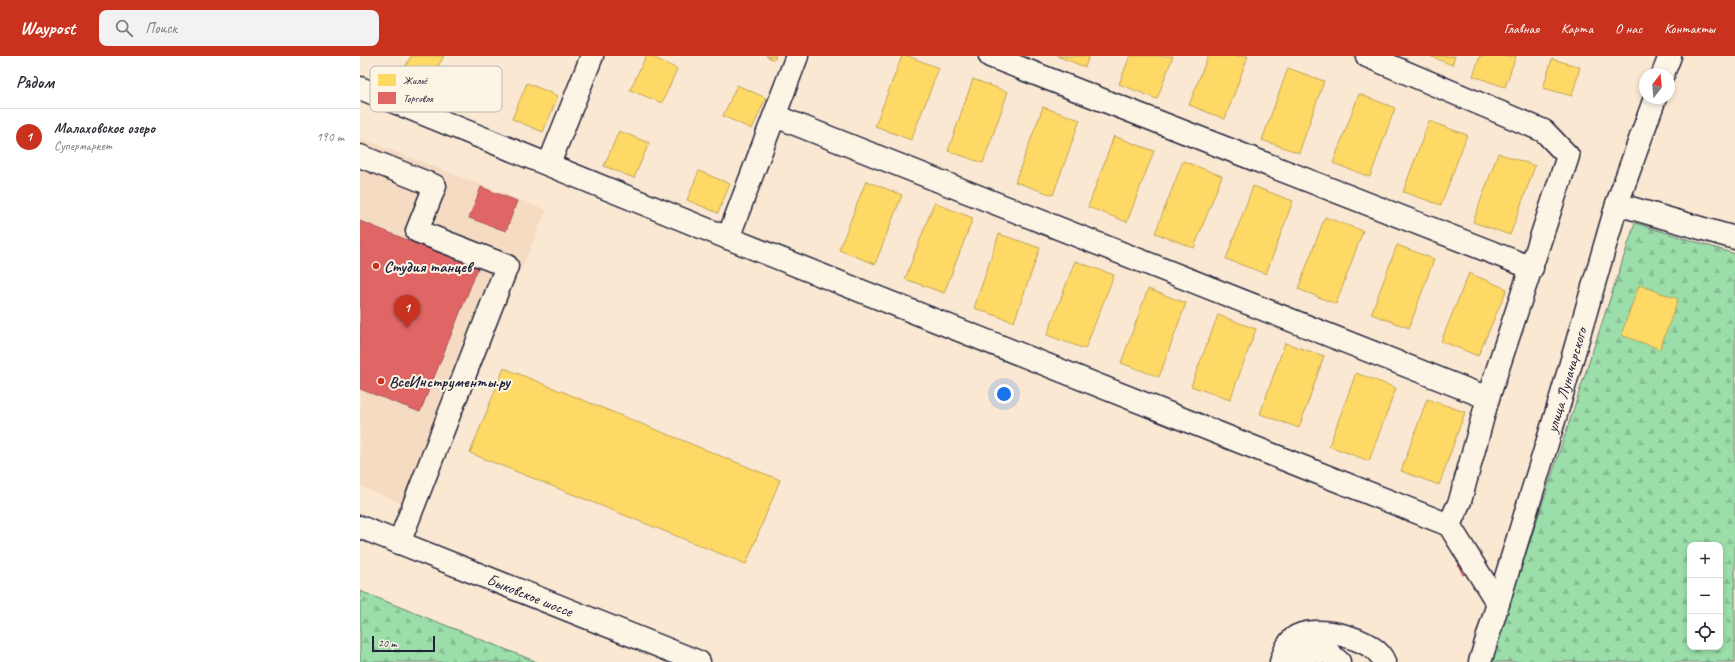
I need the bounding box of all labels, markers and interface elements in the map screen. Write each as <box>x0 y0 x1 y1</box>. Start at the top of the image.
search box <box>99 10 379 46</box>
text: Waypost <box>20 16 75 40</box>
icon: search <box>113 17 135 39</box>
text: Поиск <box>145 19 177 38</box>
text: Главная <box>1504 20 1539 37</box>
text: Карта <box>1561 20 1593 37</box>
text: О нас <box>1615 20 1642 37</box>
text: Контакты <box>1664 20 1715 37</box>
legend <box>370 66 502 112</box>
north arrow <box>1639 68 1675 104</box>
text: Рядом <box>16 72 54 93</box>
text: Жильё <box>403 73 429 87</box>
text: Торговля <box>403 91 434 105</box>
text: Малаховское озеро <box>54 119 155 138</box>
text: 1 <box>26 129 32 145</box>
text: 190 m <box>316 129 344 145</box>
text: Супермаркет <box>54 138 112 154</box>
place label: Студия танцев <box>384 257 475 277</box>
marker: Студия танцев <box>371 261 381 271</box>
pin: 1 <box>394 295 420 328</box>
street label: улица Луначарского <box>1542 323 1592 436</box>
place label: ВсеИнструменты.ру <box>389 372 511 392</box>
marker: ВсеИнструменты.ру <box>376 376 386 386</box>
your location <box>994 384 1014 404</box>
map controls <box>1687 542 1723 650</box>
button: + <box>1687 542 1723 578</box>
street label: Быковское шоссе <box>484 570 577 622</box>
button: − <box>1687 578 1723 614</box>
button: locate <box>1687 614 1723 650</box>
scale bar <box>372 634 435 653</box>
text: 20 m <box>378 636 397 650</box>

